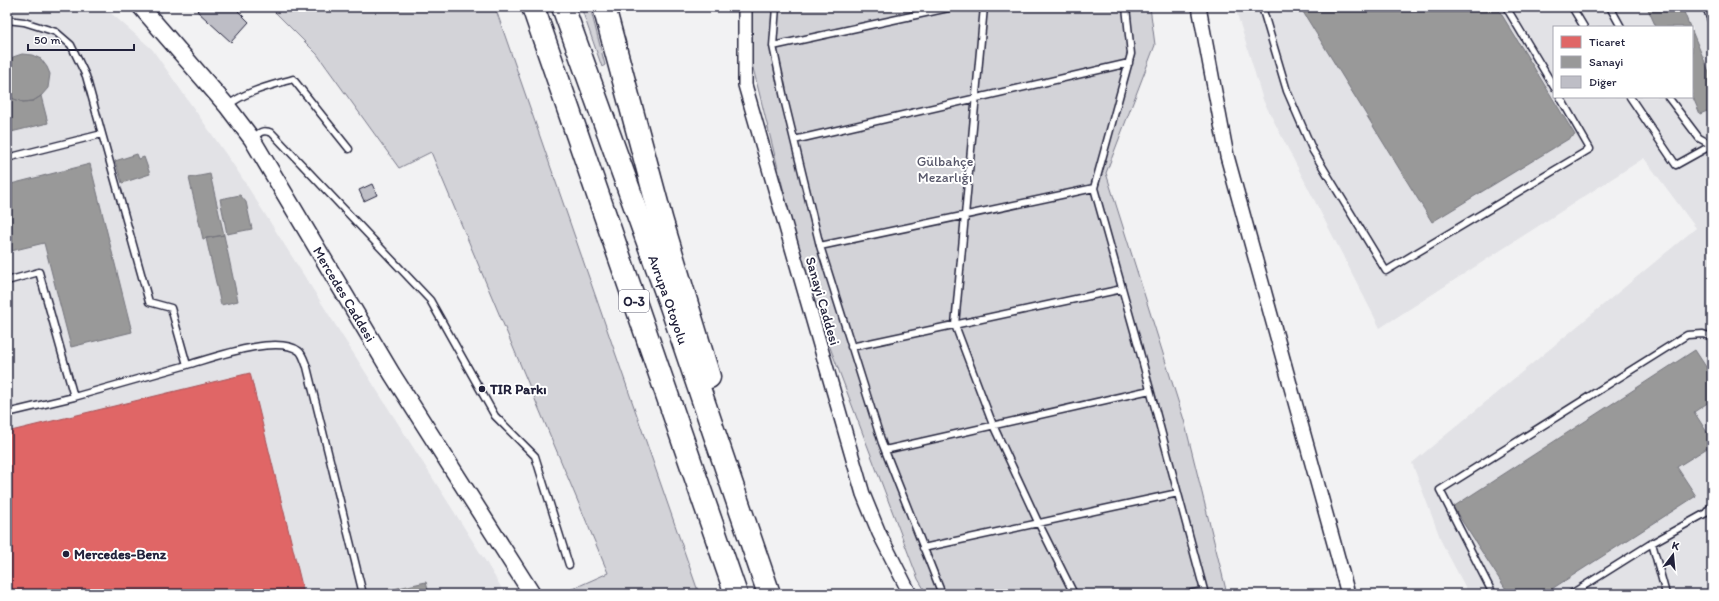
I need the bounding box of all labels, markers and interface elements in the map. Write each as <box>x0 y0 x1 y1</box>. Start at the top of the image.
scale bar <box>28 26 134 52</box>
legend <box>1553 26 1693 98</box>
text: 50 m <box>34 33 60 47</box>
text: Ticaret <box>1589 35 1626 49</box>
text: Sanayi <box>1589 55 1623 69</box>
text: Diğer <box>1589 75 1617 89</box>
park label: Gülbahçe Mezarlığı <box>917 153 974 186</box>
street label: Mercedes Caddesi <box>309 244 379 345</box>
street label: Avrupa Otoyolu <box>644 253 692 347</box>
street label: Sanayi Caddesi <box>802 255 843 347</box>
road number: O-3 <box>619 290 649 312</box>
place label: TIR Parkı <box>489 381 547 398</box>
marker: TIR Parkı <box>477 384 487 394</box>
north arrow <box>1653 535 1693 575</box>
text: K <box>1670 539 1682 553</box>
place label: Mercedes-Benz <box>74 546 167 563</box>
marker: Mercedes-Benz <box>61 549 71 559</box>

